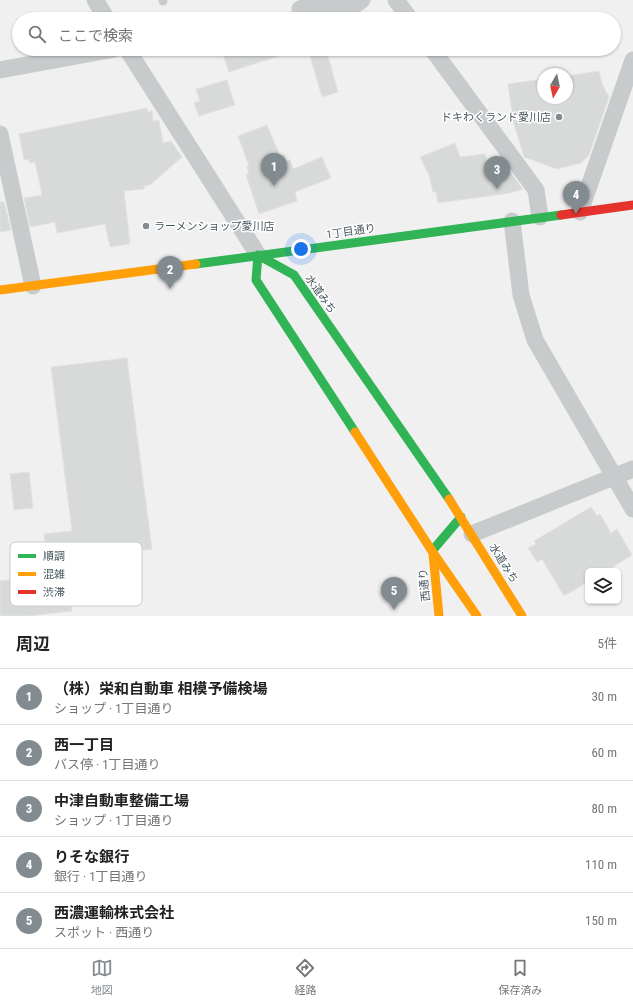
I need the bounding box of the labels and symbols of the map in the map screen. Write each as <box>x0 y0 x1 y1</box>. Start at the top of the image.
north arrow <box>537 68 573 104</box>
place label: ドキわくランド愛川店 <box>441 111 551 124</box>
marker: ドキわくランド愛川店 <box>554 112 564 122</box>
pin: 1 <box>261 153 287 186</box>
pin: 3 <box>484 156 510 189</box>
pin: 4 <box>563 181 589 214</box>
place label: ラーメンショップ愛川店 <box>154 220 275 233</box>
marker: ラーメンショップ愛川店 <box>141 221 151 231</box>
street label: 1丁目通り <box>326 222 376 241</box>
your location <box>291 239 311 259</box>
pin: 2 <box>157 256 183 289</box>
street label: 水道みち <box>303 273 339 316</box>
street label: 水道みち <box>486 541 521 585</box>
legend <box>10 542 142 606</box>
text: 順調 <box>43 550 65 563</box>
text: 混雑 <box>43 568 65 581</box>
street label: 西通り <box>416 568 433 602</box>
pin: 5 <box>381 577 407 610</box>
text: 渋滞 <box>43 586 65 599</box>

